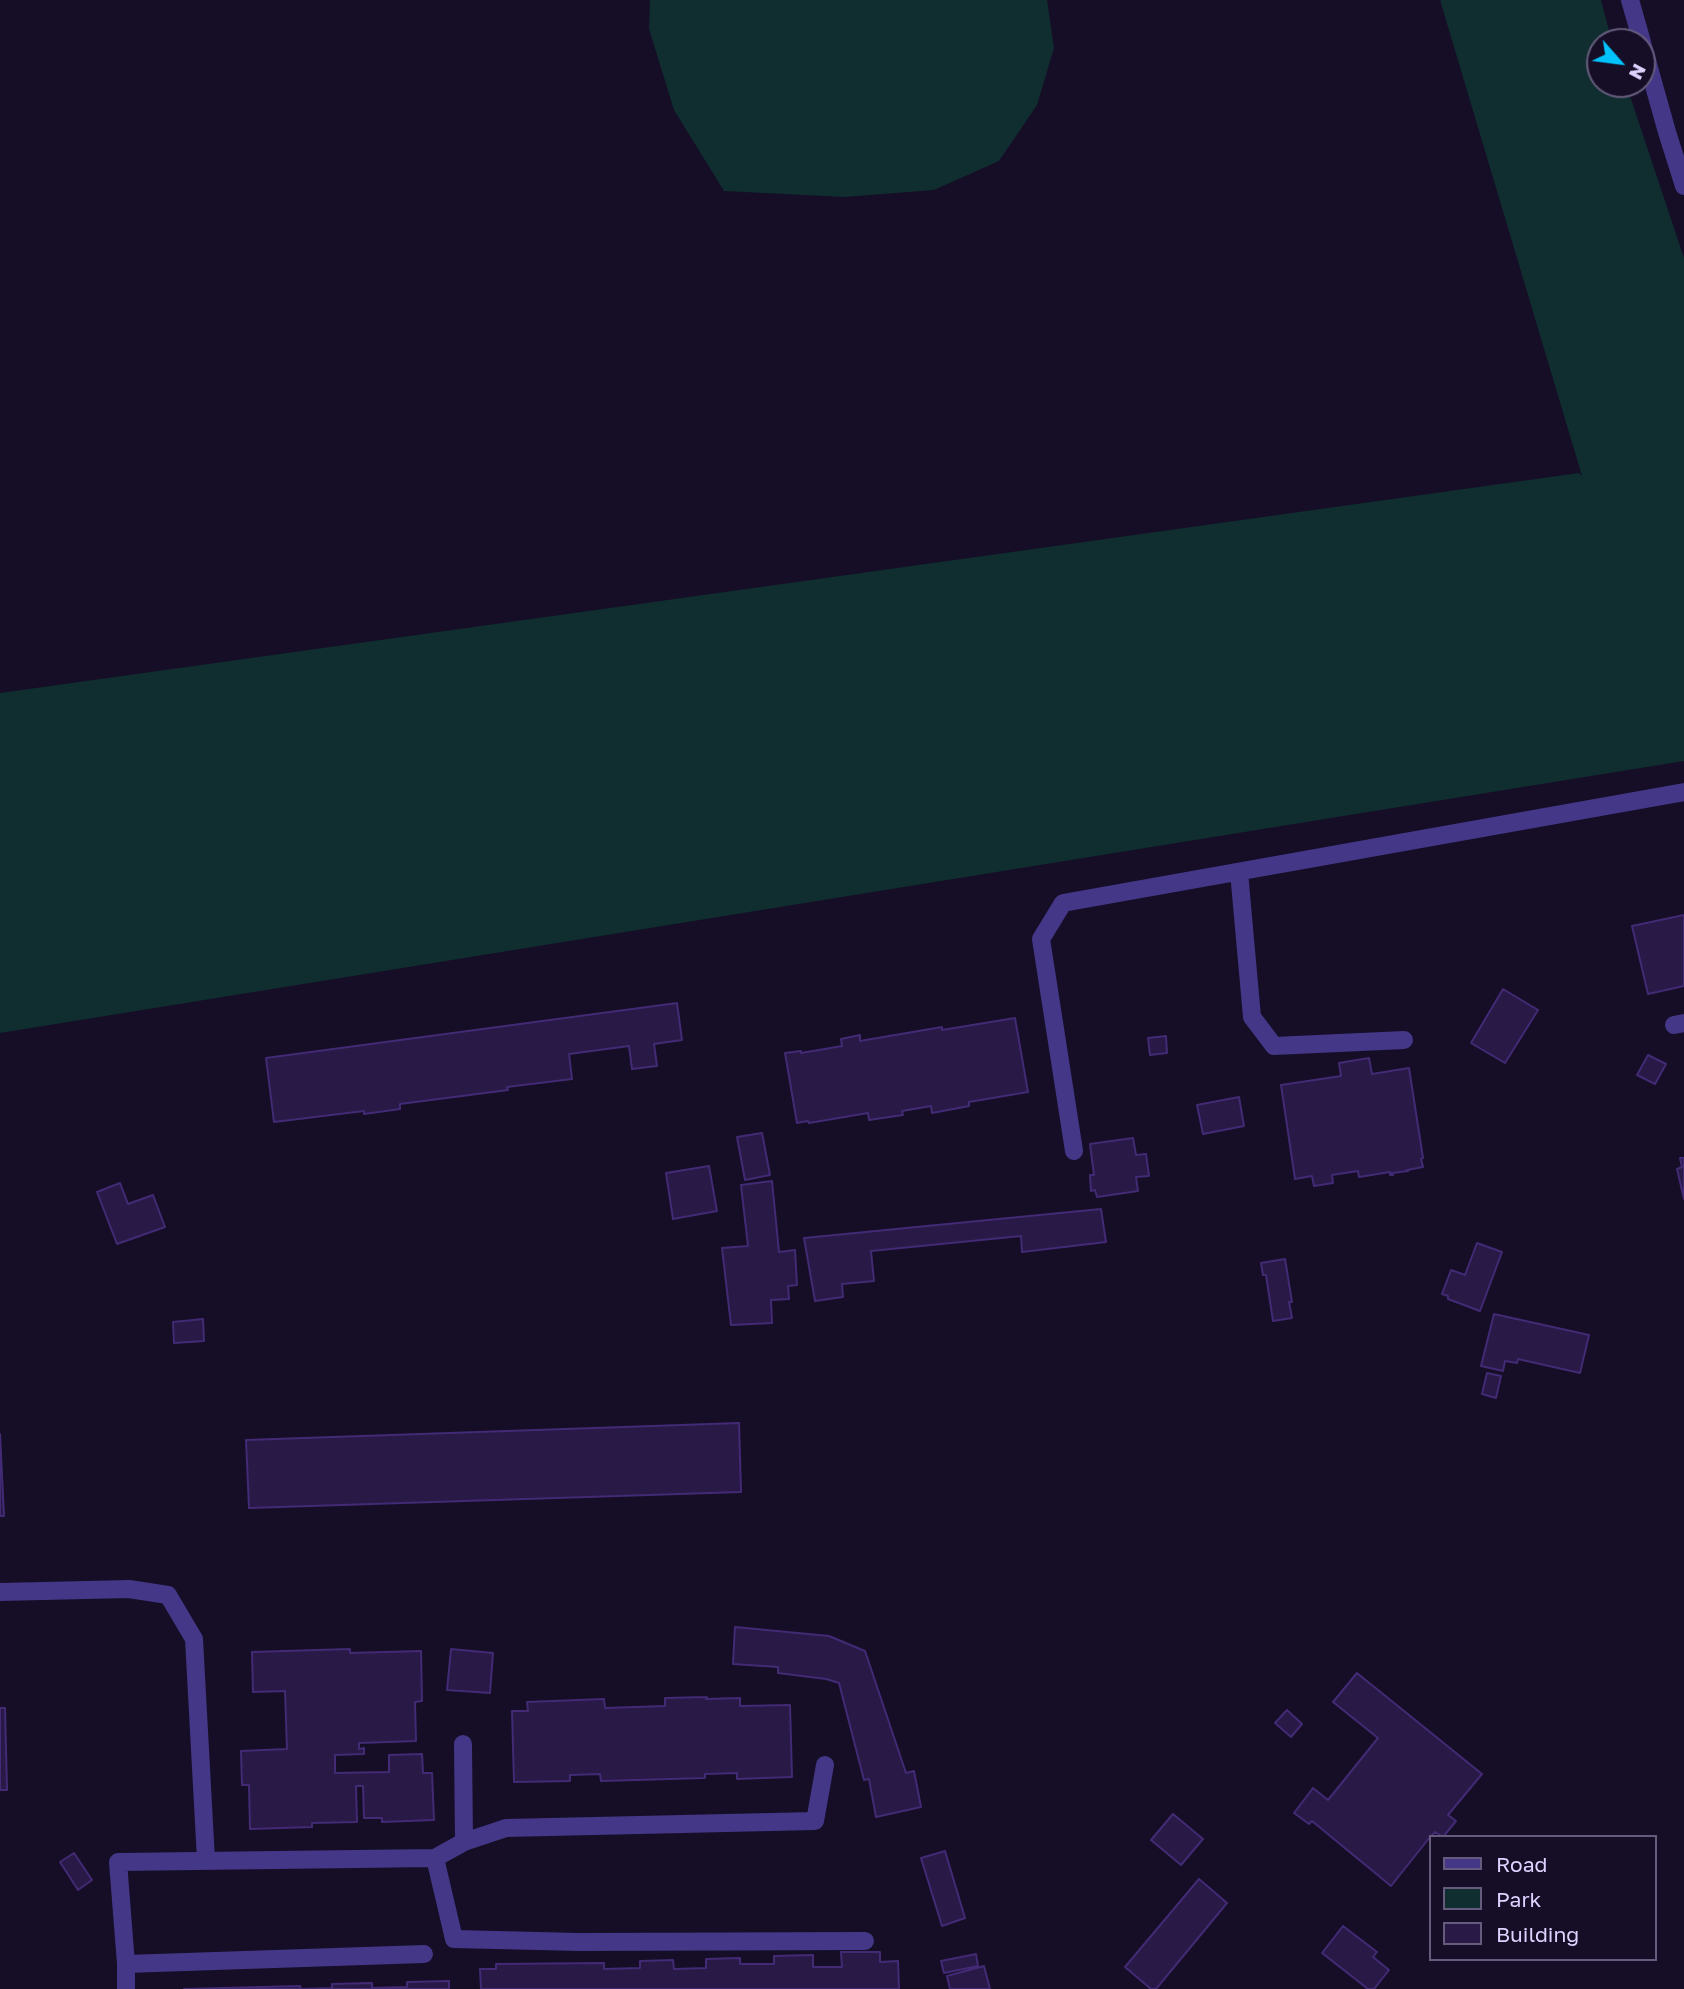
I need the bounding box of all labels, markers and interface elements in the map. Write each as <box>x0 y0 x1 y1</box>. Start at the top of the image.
north arrow <box>1586 28 1656 98</box>
text: N <box>1625 60 1652 84</box>
legend <box>1428 1835 1656 1961</box>
text: Road <box>1496 1851 1547 1877</box>
text: Park <box>1496 1886 1541 1912</box>
text: Building <box>1496 1921 1579 1947</box>

